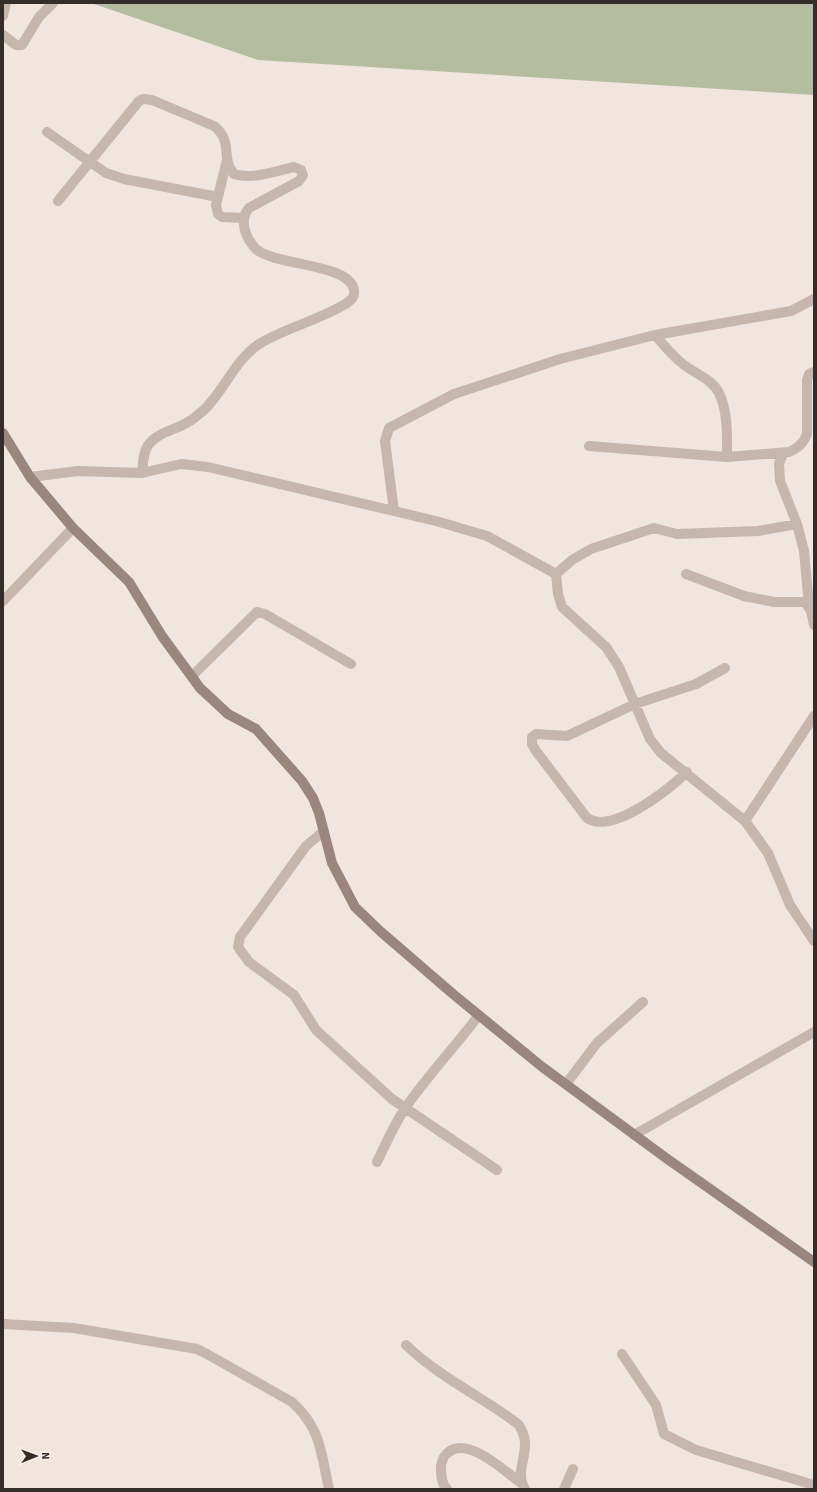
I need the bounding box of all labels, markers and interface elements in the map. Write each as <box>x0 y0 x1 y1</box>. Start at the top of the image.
north arrow <box>16 1436 56 1476</box>
text: N <box>38 1452 53 1460</box>

